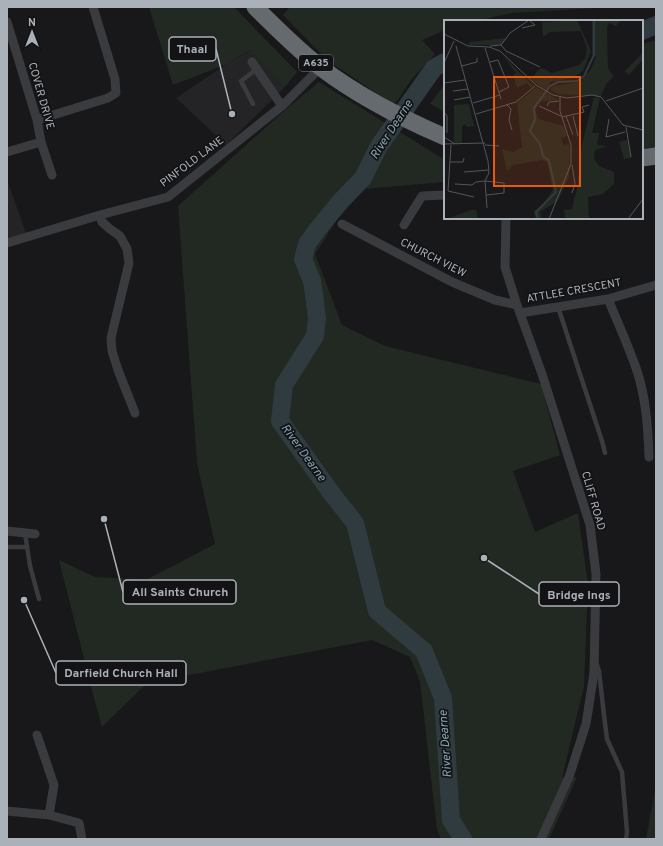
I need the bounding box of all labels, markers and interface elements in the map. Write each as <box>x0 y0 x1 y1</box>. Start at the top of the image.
north arrow <box>12 12 52 52</box>
text: N <box>28 16 36 30</box>
inset map <box>444 20 643 219</box>
callout: Thaal <box>169 37 216 61</box>
text: Thaal <box>176 42 208 58</box>
road number: A635 <box>299 55 333 71</box>
street label: COVER DRIVE <box>25 61 57 131</box>
water label: River Dearne <box>367 97 418 163</box>
street label: PINFOLD LANE <box>157 134 227 190</box>
street label: CHURCH VIEW <box>398 235 468 281</box>
street label: ATTLEE CRESCENT <box>526 276 622 306</box>
water label: River Dearne <box>277 421 330 486</box>
street label: CLIFF ROAD <box>578 470 608 532</box>
callout: All Saints Church <box>123 580 236 604</box>
callout: Bridge Ings <box>539 582 619 606</box>
text: All Saints Church <box>132 585 228 601</box>
text: Bridge Ings <box>547 588 611 604</box>
callout: Darfield Church Hall <box>56 661 186 685</box>
text: Darfield Church Hall <box>64 666 178 682</box>
water label: River Dearne <box>436 709 456 778</box>

